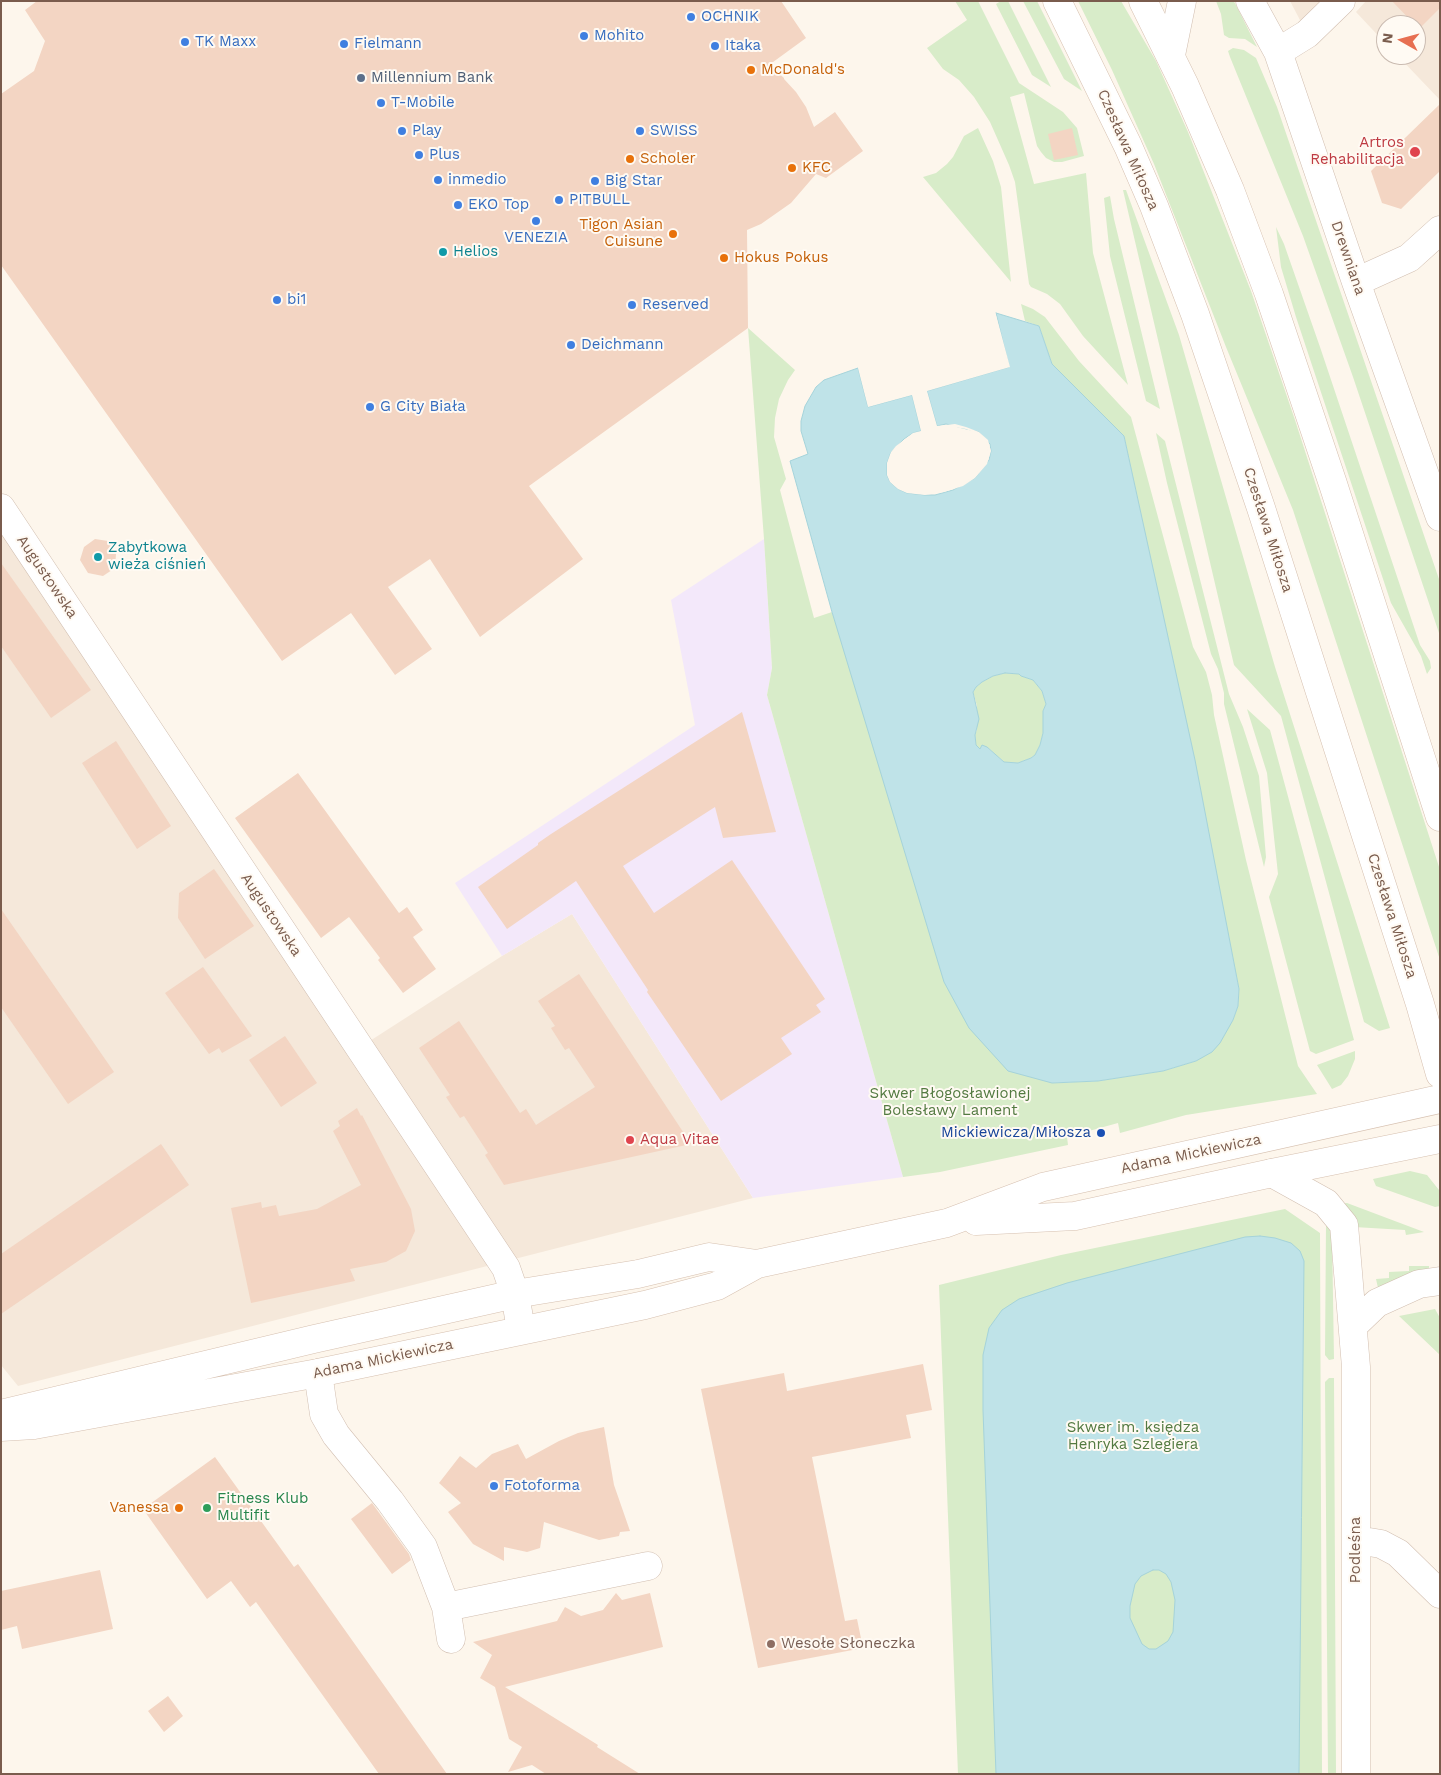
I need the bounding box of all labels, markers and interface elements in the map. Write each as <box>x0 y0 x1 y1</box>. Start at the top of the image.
place label: OCHNIK <box>701 8 759 26</box>
marker: OCHNIK <box>685 11 697 23</box>
north arrow <box>1376 15 1426 65</box>
place label: Mohito <box>594 27 644 45</box>
marker: Mohito <box>578 30 590 42</box>
text: N <box>1379 32 1396 44</box>
place label: TK Maxx <box>195 33 256 51</box>
place label: Fielmann <box>354 35 422 53</box>
marker: TK Maxx <box>179 36 191 48</box>
place label: Itaka <box>725 37 761 55</box>
marker: Fielmann <box>338 38 350 50</box>
marker: Itaka <box>709 40 721 52</box>
place label: McDonald's <box>761 61 845 79</box>
marker: McDonald's <box>745 64 757 76</box>
place label: Millennium Bank <box>371 69 493 87</box>
marker: Millennium Bank <box>355 72 367 84</box>
street label: Czesława Miłosza <box>1093 87 1163 213</box>
place label: T-Mobile <box>391 94 455 112</box>
marker: T-Mobile <box>375 97 387 109</box>
place label: Play <box>412 122 442 140</box>
place label: SWISS <box>650 122 698 140</box>
marker: Play <box>396 125 408 137</box>
marker: SWISS <box>634 125 646 137</box>
place label: Artros Rehabilitacja <box>1310 134 1404 169</box>
marker: Artros Rehabilitacja <box>1408 145 1422 159</box>
place label: Plus <box>429 146 460 164</box>
marker: Plus <box>413 149 425 161</box>
place label: Scholer <box>640 150 696 168</box>
marker: Scholer <box>624 153 636 165</box>
place label: KFC <box>802 159 831 177</box>
marker: KFC <box>786 162 798 174</box>
place label: inmedio <box>448 171 507 189</box>
place label: Big Star <box>605 172 662 190</box>
marker: inmedio <box>432 174 444 186</box>
marker: Big Star <box>589 175 601 187</box>
place label: PITBULL <box>569 191 630 209</box>
marker: PITBULL <box>553 194 565 206</box>
place label: EKO Top <box>468 196 529 214</box>
marker: EKO Top <box>452 199 464 211</box>
marker: VENEZIA <box>530 215 542 227</box>
place label: Tigon Asian Cuisune <box>579 216 663 251</box>
street label: Drewniana <box>1327 219 1369 297</box>
marker: Tigon Asian Cuisune <box>667 228 679 240</box>
place label: VENEZIA <box>504 229 568 247</box>
place label: Helios <box>453 243 498 261</box>
marker: Helios <box>437 246 449 258</box>
place label: Hokus Pokus <box>734 249 828 267</box>
marker: Hokus Pokus <box>718 252 730 264</box>
place label: bi1 <box>287 291 306 309</box>
marker: bi1 <box>271 294 283 306</box>
place label: Reserved <box>642 296 709 314</box>
marker: Reserved <box>626 299 638 311</box>
place label: Deichmann <box>581 336 663 354</box>
marker: Deichmann <box>565 339 577 351</box>
place label: G City Biała <box>380 398 466 416</box>
marker: G City Biała <box>364 401 376 413</box>
street label: Czesława Miłosza <box>1239 465 1297 595</box>
street label: Augustowska <box>13 532 81 622</box>
place label: Zabytkowa wieża ciśnień <box>108 539 206 574</box>
marker: Zabytkowa wieża ciśnień <box>92 551 104 563</box>
street label: Czesława Miłosza <box>1363 851 1421 981</box>
street label: Augustowska <box>237 870 305 960</box>
park label: Skwer Błogosławionej Bolesławy Lament <box>870 1085 1030 1120</box>
place label: Mickiewicza/Miłosza <box>941 1124 1091 1142</box>
marker: Mickiewicza/Miłosza <box>1095 1127 1107 1139</box>
street label: Adama Mickiewicza <box>1119 1130 1263 1178</box>
place label: Aqua Vitae <box>640 1131 719 1149</box>
marker: Aqua Vitae <box>624 1134 636 1146</box>
street label: Adama Mickiewicza <box>311 1335 455 1383</box>
park label: Skwer im. księdza Henryka Szlegiera <box>1067 1419 1199 1454</box>
place label: Fotoforma <box>504 1477 580 1495</box>
marker: Fotoforma <box>488 1480 500 1492</box>
place label: Fitness Klub Multifit <box>217 1490 308 1525</box>
place label: Vanessa <box>109 1499 169 1517</box>
marker: Vanessa <box>173 1502 185 1514</box>
marker: Fitness Klub Multifit <box>201 1502 213 1514</box>
street label: Podleśna <box>1347 1517 1365 1583</box>
place label: Wesołe Słoneczka <box>781 1635 915 1653</box>
marker: Wesołe Słoneczka <box>765 1638 777 1650</box>

